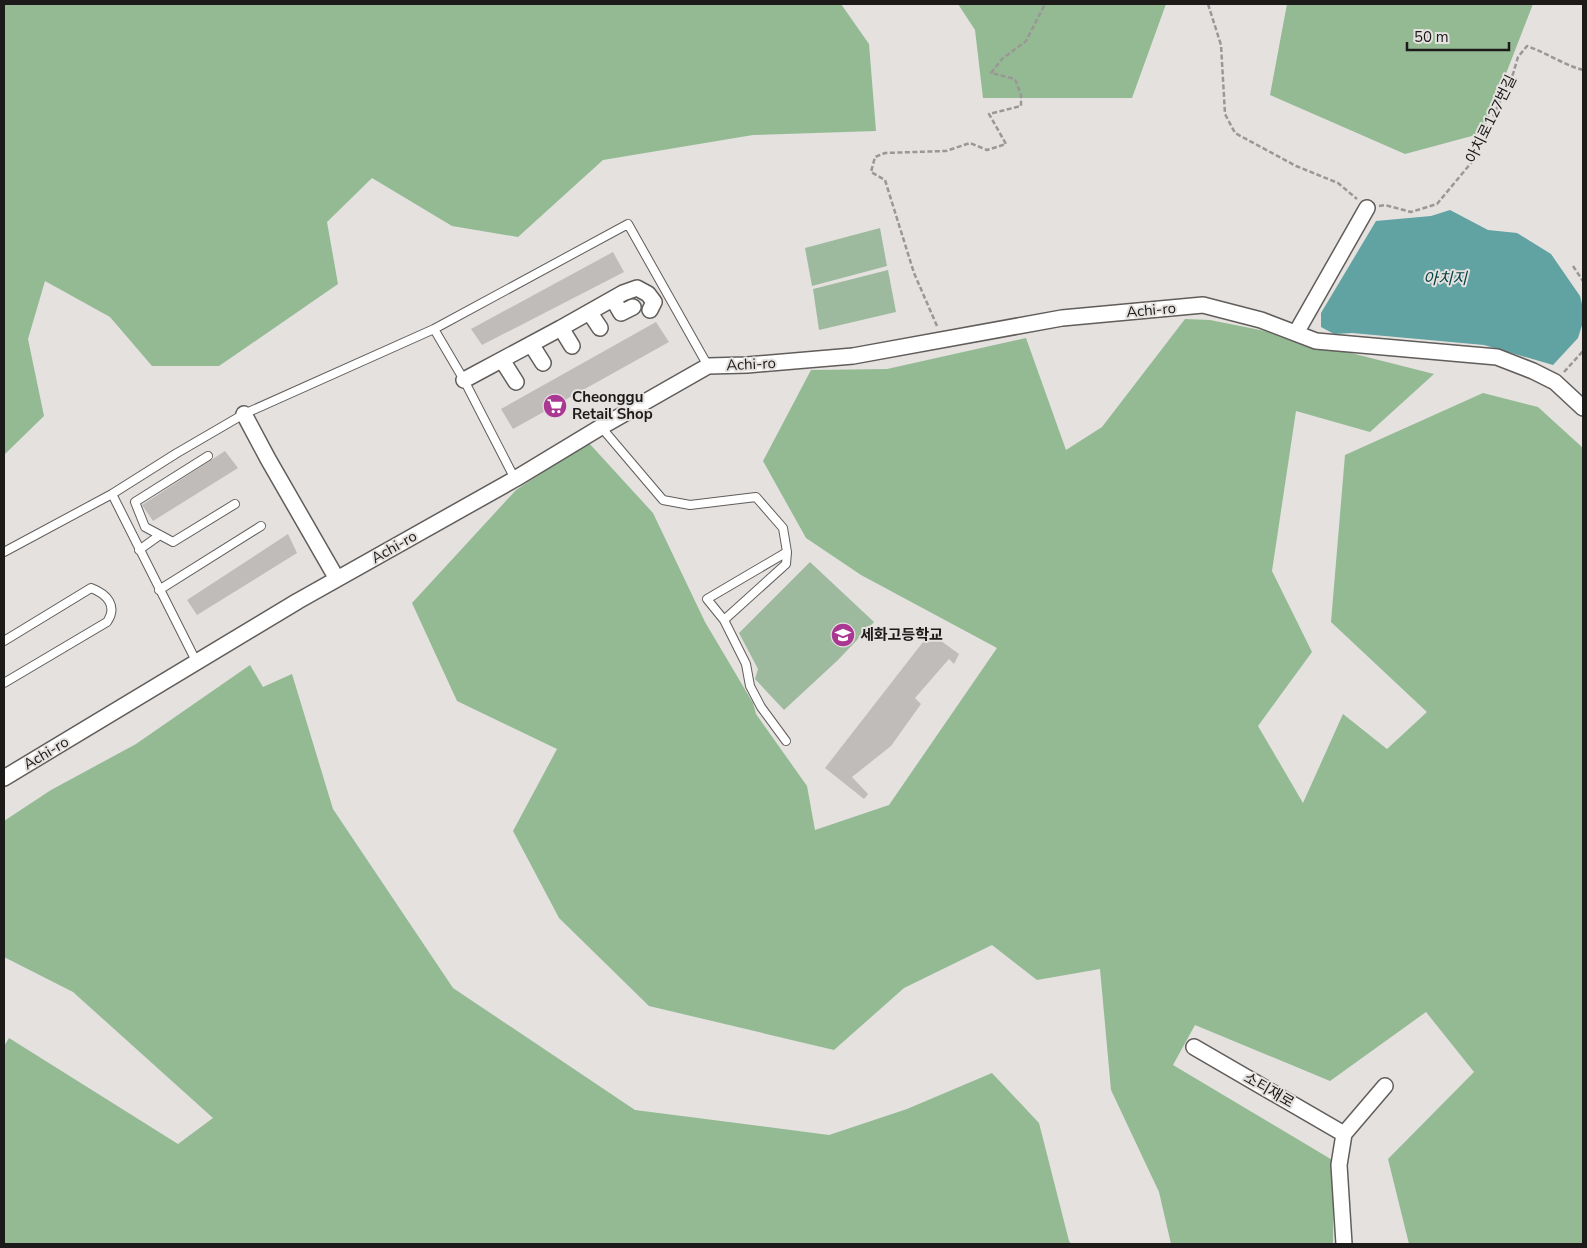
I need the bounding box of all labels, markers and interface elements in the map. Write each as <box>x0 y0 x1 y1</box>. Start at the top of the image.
scale bar <box>1407 20 1510 52</box>
text: 50 m <box>1414 27 1449 47</box>
street label: 아치로127번길 <box>1461 71 1521 167</box>
water label: 아치지 <box>1423 268 1468 290</box>
street label: Achi-ro <box>1125 298 1177 322</box>
street label: Achi-ro <box>726 353 776 375</box>
place label: Cheonggu Retail Shop <box>572 387 653 424</box>
supermarket icon: Cheonggu Retail Shop <box>542 393 568 419</box>
street label: Achi-ro <box>367 526 421 568</box>
school or university icon: 세화고등학교 <box>830 622 856 648</box>
place label: 세화고등학교 <box>860 625 943 645</box>
street label: Achi-ro <box>20 732 72 774</box>
street label: 소티재로 <box>1240 1068 1298 1112</box>

